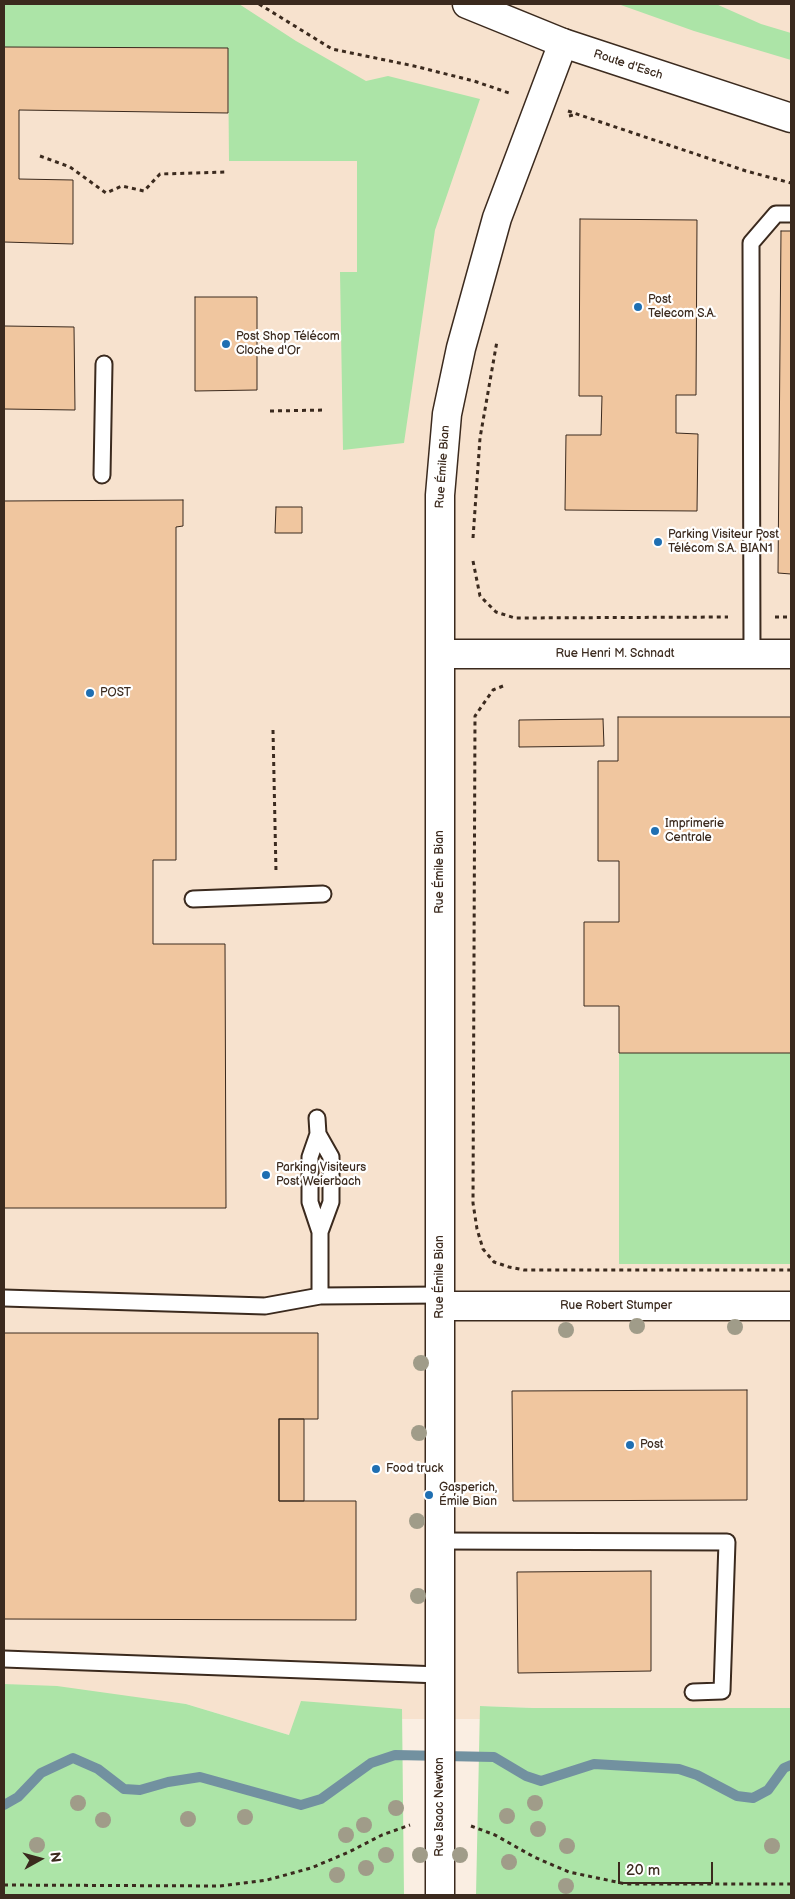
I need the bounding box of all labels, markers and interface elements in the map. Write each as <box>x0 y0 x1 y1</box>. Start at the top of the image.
street label: Route d'Esch <box>592 47 664 83</box>
place label: Post Telecom S.A. <box>648 293 716 321</box>
marker: Post Telecom S.A. <box>632 301 644 313</box>
place label: Post Shop Télécom Cloche d'Or <box>236 330 340 358</box>
marker: Post Shop Télécom Cloche d'Or <box>220 338 232 350</box>
street label: Rue Émile Bian <box>433 425 453 509</box>
place label: Parking Visiteur Post Télécom S.A. BIAN1 <box>668 528 779 556</box>
marker: Parking Visiteur Post Télécom S.A. BIAN1 <box>652 536 664 548</box>
street label: Rue Henri M. Schnadt <box>556 647 674 661</box>
place label: POST <box>100 686 131 700</box>
marker: POST <box>84 687 96 699</box>
place label: Imprimerie Centrale <box>665 817 724 845</box>
marker: Imprimerie Centrale <box>649 825 661 837</box>
street label: Rue Émile Bian <box>433 830 447 914</box>
place label: Parking Visiteurs Post Weierbach <box>276 1161 366 1189</box>
marker: Parking Visiteurs Post Weierbach <box>260 1169 272 1181</box>
street label: Rue Émile Bian <box>433 1235 447 1319</box>
street label: Rue Robert Stumper <box>560 1299 672 1313</box>
place label: Post <box>640 1438 664 1452</box>
marker: Post <box>624 1439 636 1451</box>
place label: Food truck <box>386 1462 444 1476</box>
marker: Food truck <box>370 1463 382 1475</box>
place label: Gasperich, Émile Bian <box>439 1481 497 1509</box>
marker: Gasperich, Émile Bian <box>423 1489 435 1501</box>
street label: Rue Isaac Newton <box>433 1757 447 1857</box>
north arrow <box>15 1834 65 1884</box>
text: N <box>46 1851 64 1863</box>
scale bar <box>620 1852 715 1884</box>
text: 20 m <box>626 1861 660 1880</box>

